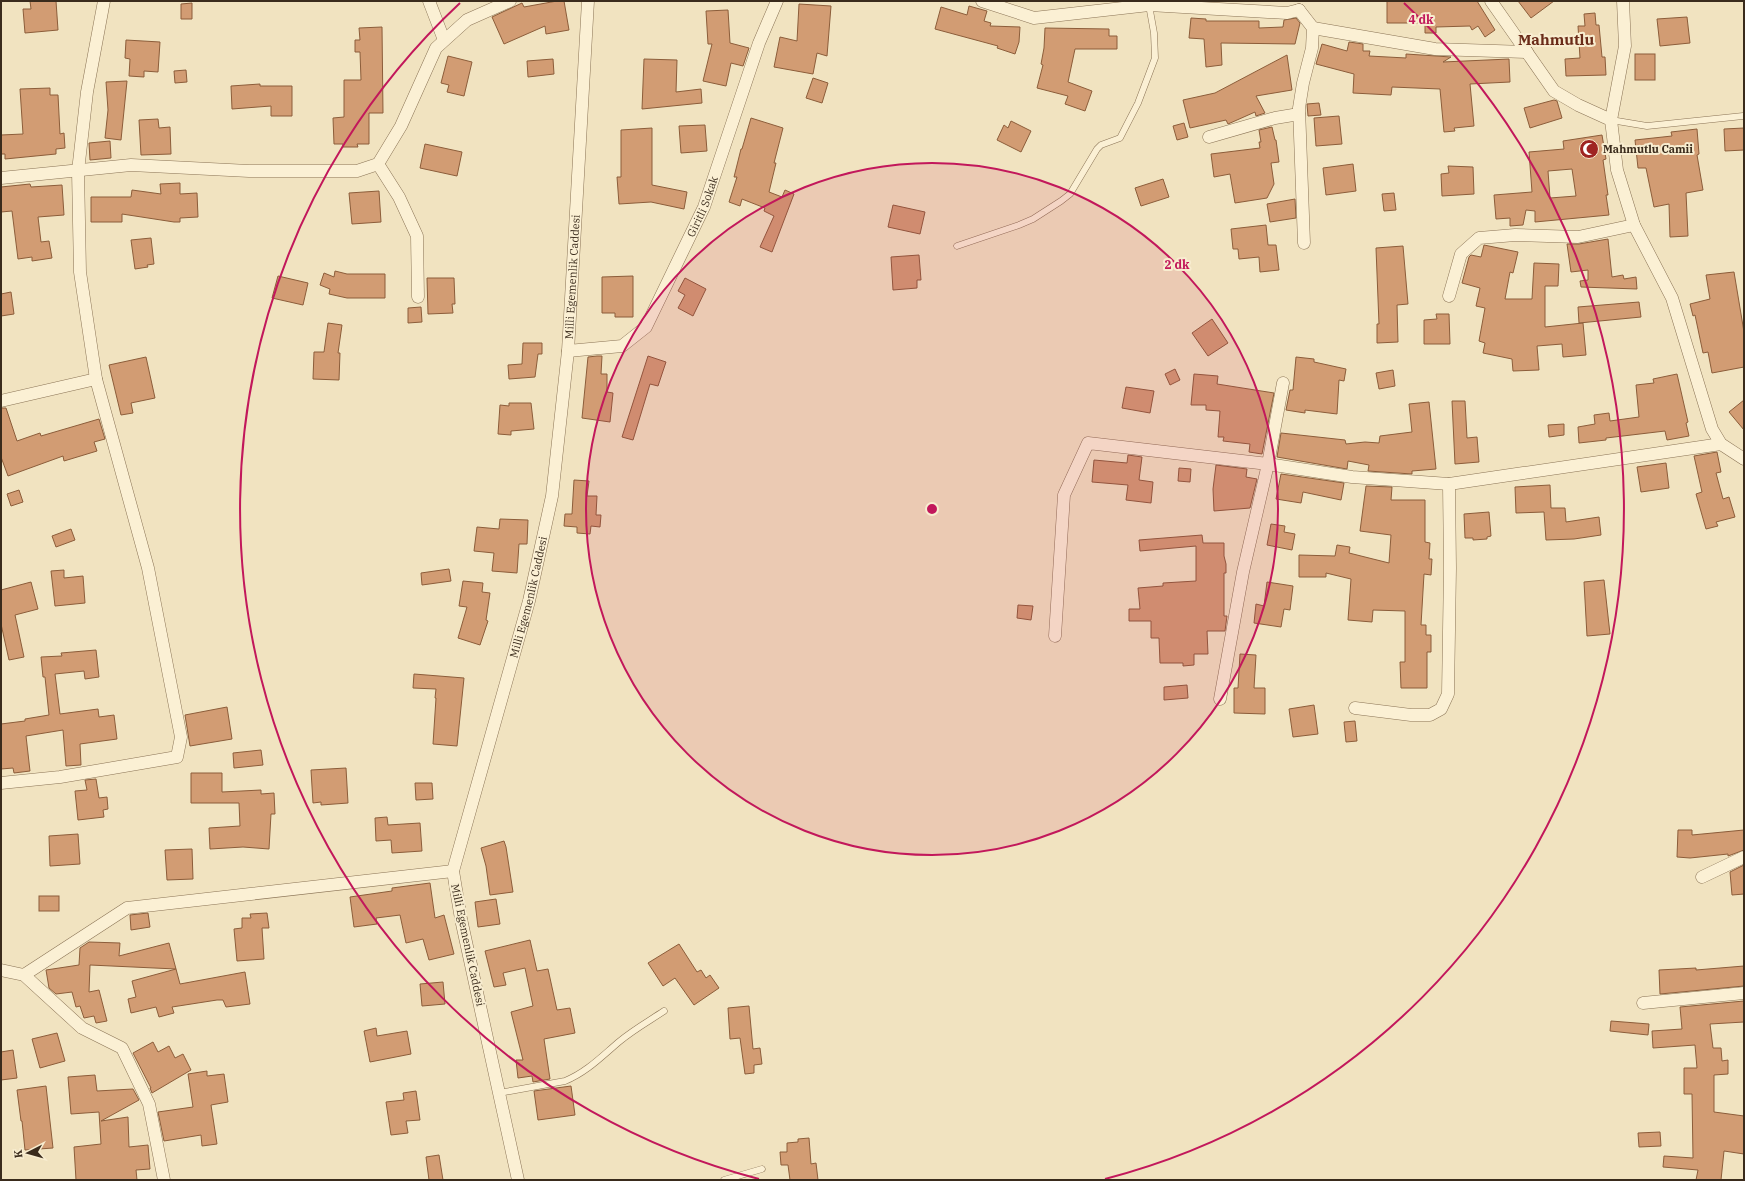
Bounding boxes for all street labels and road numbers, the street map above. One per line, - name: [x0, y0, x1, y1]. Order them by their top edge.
- street label: Giritli Sokak: [684, 174, 721, 239]
- street label: Milli Egemenlik Caddesi: [562, 214, 583, 340]
- street label: Milli Egemenlik Caddesi: [506, 534, 550, 659]
- street label: Milli Egemenlik Caddesi: [448, 883, 488, 1008]

